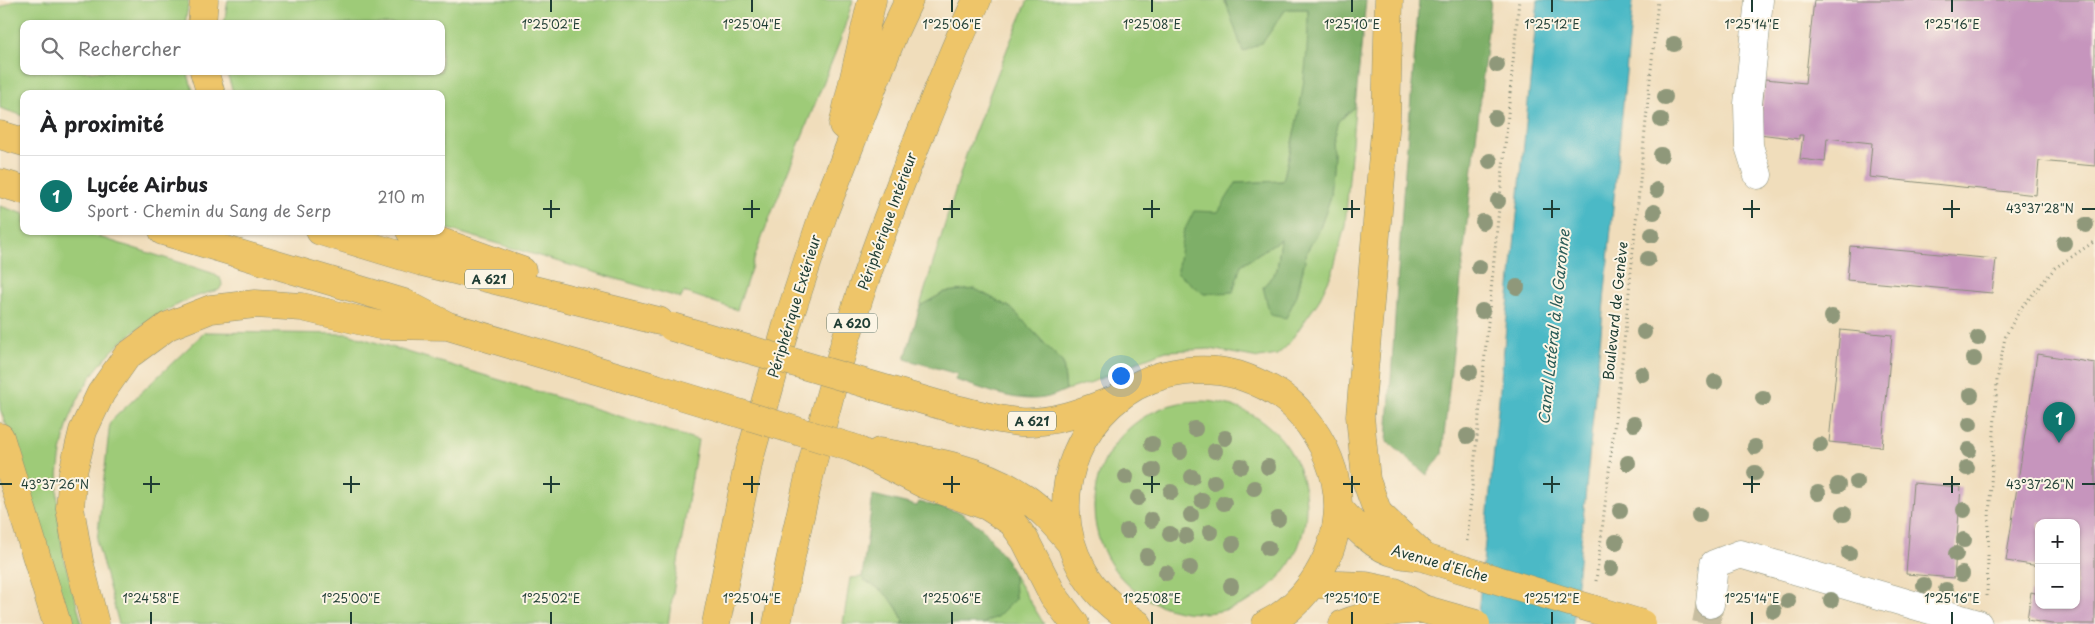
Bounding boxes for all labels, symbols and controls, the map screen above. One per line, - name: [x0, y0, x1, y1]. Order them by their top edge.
- text: 1°25'02"E: [522, 15, 580, 33]
- text: 1°25'04"E: [723, 15, 781, 33]
- text: 1°25'06"E: [923, 15, 981, 33]
- text: 1°25'08"E: [1123, 15, 1181, 33]
- text: 1°25'10"E: [1324, 15, 1380, 33]
- text: 1°25'12"E: [1524, 15, 1580, 33]
- text: 1°25'14"E: [1724, 15, 1780, 33]
- text: 1°25'16"E: [1924, 15, 1980, 33]
- search box: [20, 20, 445, 75]
- icon: search: [38, 34, 66, 62]
- text: Rechercher: [78, 34, 181, 62]
- text: À proximité: [40, 107, 164, 139]
- street label: Périphérique Intérieur: [852, 149, 922, 293]
- text: Lycée Airbus: [87, 170, 208, 198]
- text: 1: [52, 184, 60, 208]
- text: 210 m: [377, 184, 425, 208]
- text: Sport · Chemin du Sang de Serp: [87, 198, 331, 222]
- text: 43°37'28"N: [2006, 199, 2074, 217]
- water label: Canal Latéral à la Garonne: [1531, 228, 1575, 426]
- street label: Périphérique Extérieur: [762, 231, 826, 380]
- street label: Boulevard de Genève: [1597, 241, 1633, 381]
- road number: A 621: [465, 270, 513, 288]
- road number: A 620: [827, 314, 877, 332]
- your location: [1108, 363, 1134, 389]
- pin: 1: [2043, 402, 2075, 443]
- road number: A 621: [1008, 412, 1056, 431]
- text: 43°37'26"N: [21, 475, 89, 493]
- text: 43°37'26"N: [2006, 475, 2074, 493]
- map controls: [2035, 519, 2080, 609]
- button: +: [2035, 519, 2080, 564]
- street label: Avenue d'Elche: [1389, 539, 1491, 587]
- button: −: [2035, 564, 2080, 609]
- text: 1°24'58"E: [122, 589, 180, 607]
- text: 1°25'00"E: [321, 589, 381, 607]
- text: 1°25'02"E: [522, 589, 580, 607]
- text: 1°25'04"E: [723, 589, 781, 607]
- text: 1°25'06"E: [923, 589, 981, 607]
- text: 1°25'08"E: [1123, 589, 1181, 607]
- text: 1°25'10"E: [1324, 589, 1380, 607]
- text: 1°25'12"E: [1524, 589, 1580, 607]
- text: 1°25'14"E: [1724, 589, 1780, 607]
- text: 1°25'16"E: [1924, 589, 1980, 607]

